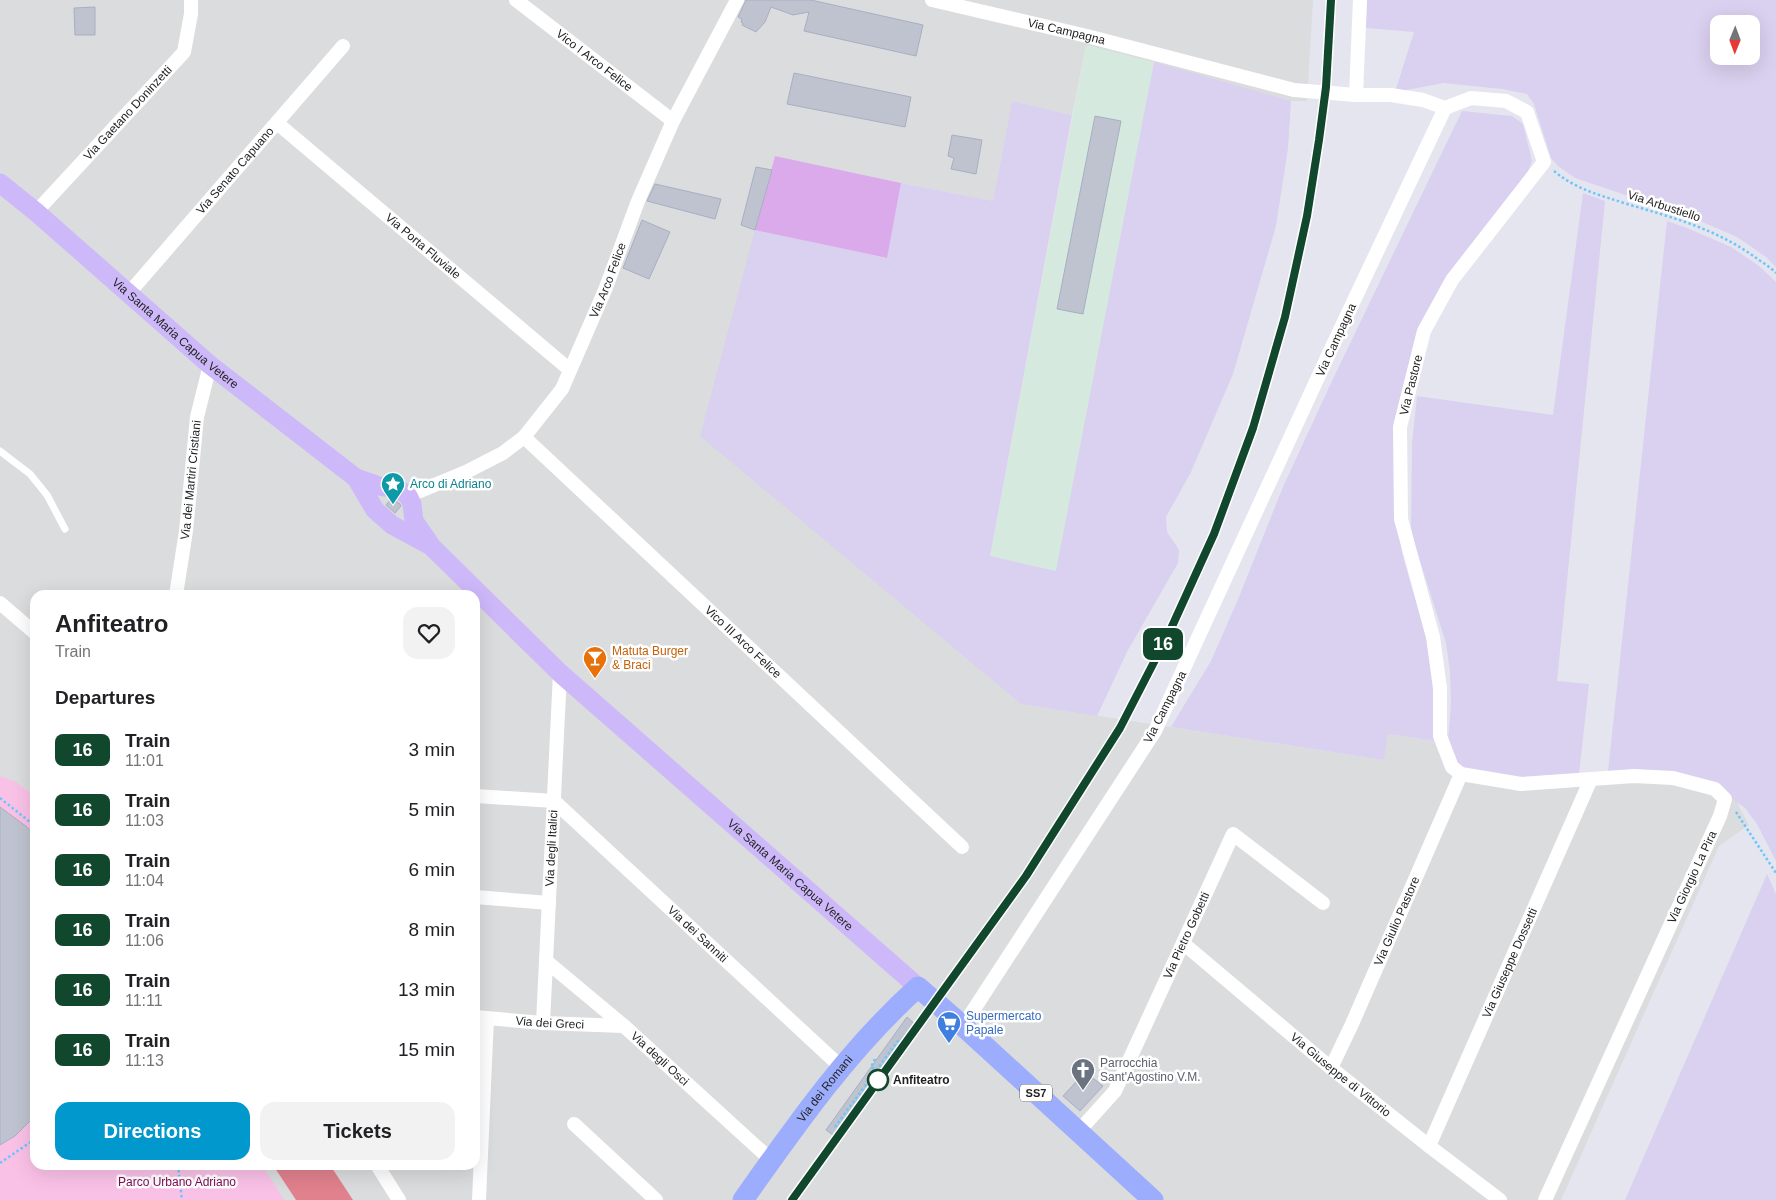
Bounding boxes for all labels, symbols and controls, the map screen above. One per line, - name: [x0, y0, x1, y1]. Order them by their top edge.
- street label: Via Campagna: [1026, 15, 1107, 48]
- north arrow: [1710, 15, 1760, 65]
- map controls: [1710, 15, 1760, 65]
- street label: Vico I Arco Felice: [553, 27, 636, 94]
- street label: Via Gaetano Doninzetti: [81, 63, 175, 163]
- street label: Via Senato Capuano: [194, 124, 277, 217]
- street label: Via Arbustiello: [1626, 188, 1703, 224]
- street label: Via Porta Fluviale: [383, 210, 464, 282]
- street label: Via Arco Felice: [587, 240, 629, 320]
- street label: Via Santa Maria Capua Vetere: [109, 275, 242, 392]
- street label: Via Campagna: [1313, 301, 1359, 379]
- street label: Via Pastore: [1397, 353, 1425, 417]
- street label: Via dei Martiri Cristiani: [178, 420, 204, 541]
- place icon: Arco di Adriano: [380, 471, 406, 505]
- place label: Arco di Adriano: [410, 477, 492, 491]
- street label: Vico III Arco Felice: [702, 603, 784, 681]
- button: heart: [403, 607, 455, 659]
- text: Anfiteatro: [55, 610, 168, 637]
- line badge: 16: [1140, 628, 1186, 660]
- text: 16: [1153, 634, 1173, 654]
- text: Train: [55, 643, 91, 660]
- place label: Matuta Burger & Braci: [612, 644, 688, 672]
- bar icon: Matuta Burger & Braci: [582, 645, 608, 679]
- street label: Via Campagna: [1141, 668, 1189, 745]
- text: Departures: [55, 687, 155, 708]
- text: Train: [125, 730, 170, 751]
- text: 3 min: [409, 739, 455, 760]
- text: 16: [72, 740, 93, 760]
- text: 11:01: [125, 752, 164, 769]
- text: Train: [125, 790, 170, 811]
- text: 5 min: [409, 799, 455, 820]
- text: 16: [72, 800, 93, 820]
- street label: Via degli Italici: [543, 810, 560, 887]
- text: 11:03: [125, 812, 164, 829]
- street label: Via Santa Maria Capua Vetere: [725, 816, 856, 934]
- street label: Via Giorgio La Pira: [1664, 828, 1720, 926]
- text: Train: [125, 850, 170, 871]
- text: 6 min: [409, 859, 455, 880]
- text: 16: [72, 860, 93, 880]
- text: 11:04: [125, 872, 164, 889]
- street label: Via Giulio Pastore: [1371, 874, 1423, 968]
- street label: Via Pietro Gobetti: [1160, 890, 1212, 981]
- street label: Via dei Sanniti: [665, 903, 731, 965]
- street label: Via Giuseppe Dossetti: [1479, 906, 1540, 1020]
- text: Train: [125, 910, 170, 931]
- text: 8 min: [409, 919, 455, 940]
- text: 16: [72, 920, 93, 940]
- text: 11:06: [125, 932, 164, 949]
- text: Train: [125, 970, 170, 991]
- text: 13 min: [398, 979, 455, 1000]
- text: 16: [72, 980, 93, 1000]
- text: 11:11: [125, 992, 163, 1009]
- place label: Supermercato Papale: [966, 1009, 1042, 1037]
- supermarket icon: Supermercato Papale: [936, 1010, 962, 1044]
- street label: Via dei Greci: [515, 1014, 584, 1032]
- street label: Via degli Osci: [628, 1029, 692, 1089]
- text: Train: [125, 1030, 170, 1051]
- street label: Via Giuseppe di Vittorio: [1288, 1030, 1394, 1120]
- text: 15 min: [398, 1039, 455, 1060]
- text: 16: [72, 1040, 93, 1060]
- text: 11:13: [125, 1052, 164, 1069]
- street label: Via dei Romani: [794, 1053, 856, 1125]
- place label: Parrocchia Sant'Agostino V.M.: [1100, 1056, 1201, 1084]
- church icon: Parrocchia Sant'Agostino V.M.: [1070, 1057, 1096, 1091]
- marker: Anfiteatro: [867, 1069, 889, 1091]
- place label: Anfiteatro: [893, 1073, 950, 1087]
- road number: SS7: [1020, 1084, 1052, 1102]
- button: Directions: [55, 1102, 250, 1160]
- button: Tickets: [260, 1102, 455, 1160]
- park label: Parco Urbano Adriano: [118, 1175, 236, 1189]

